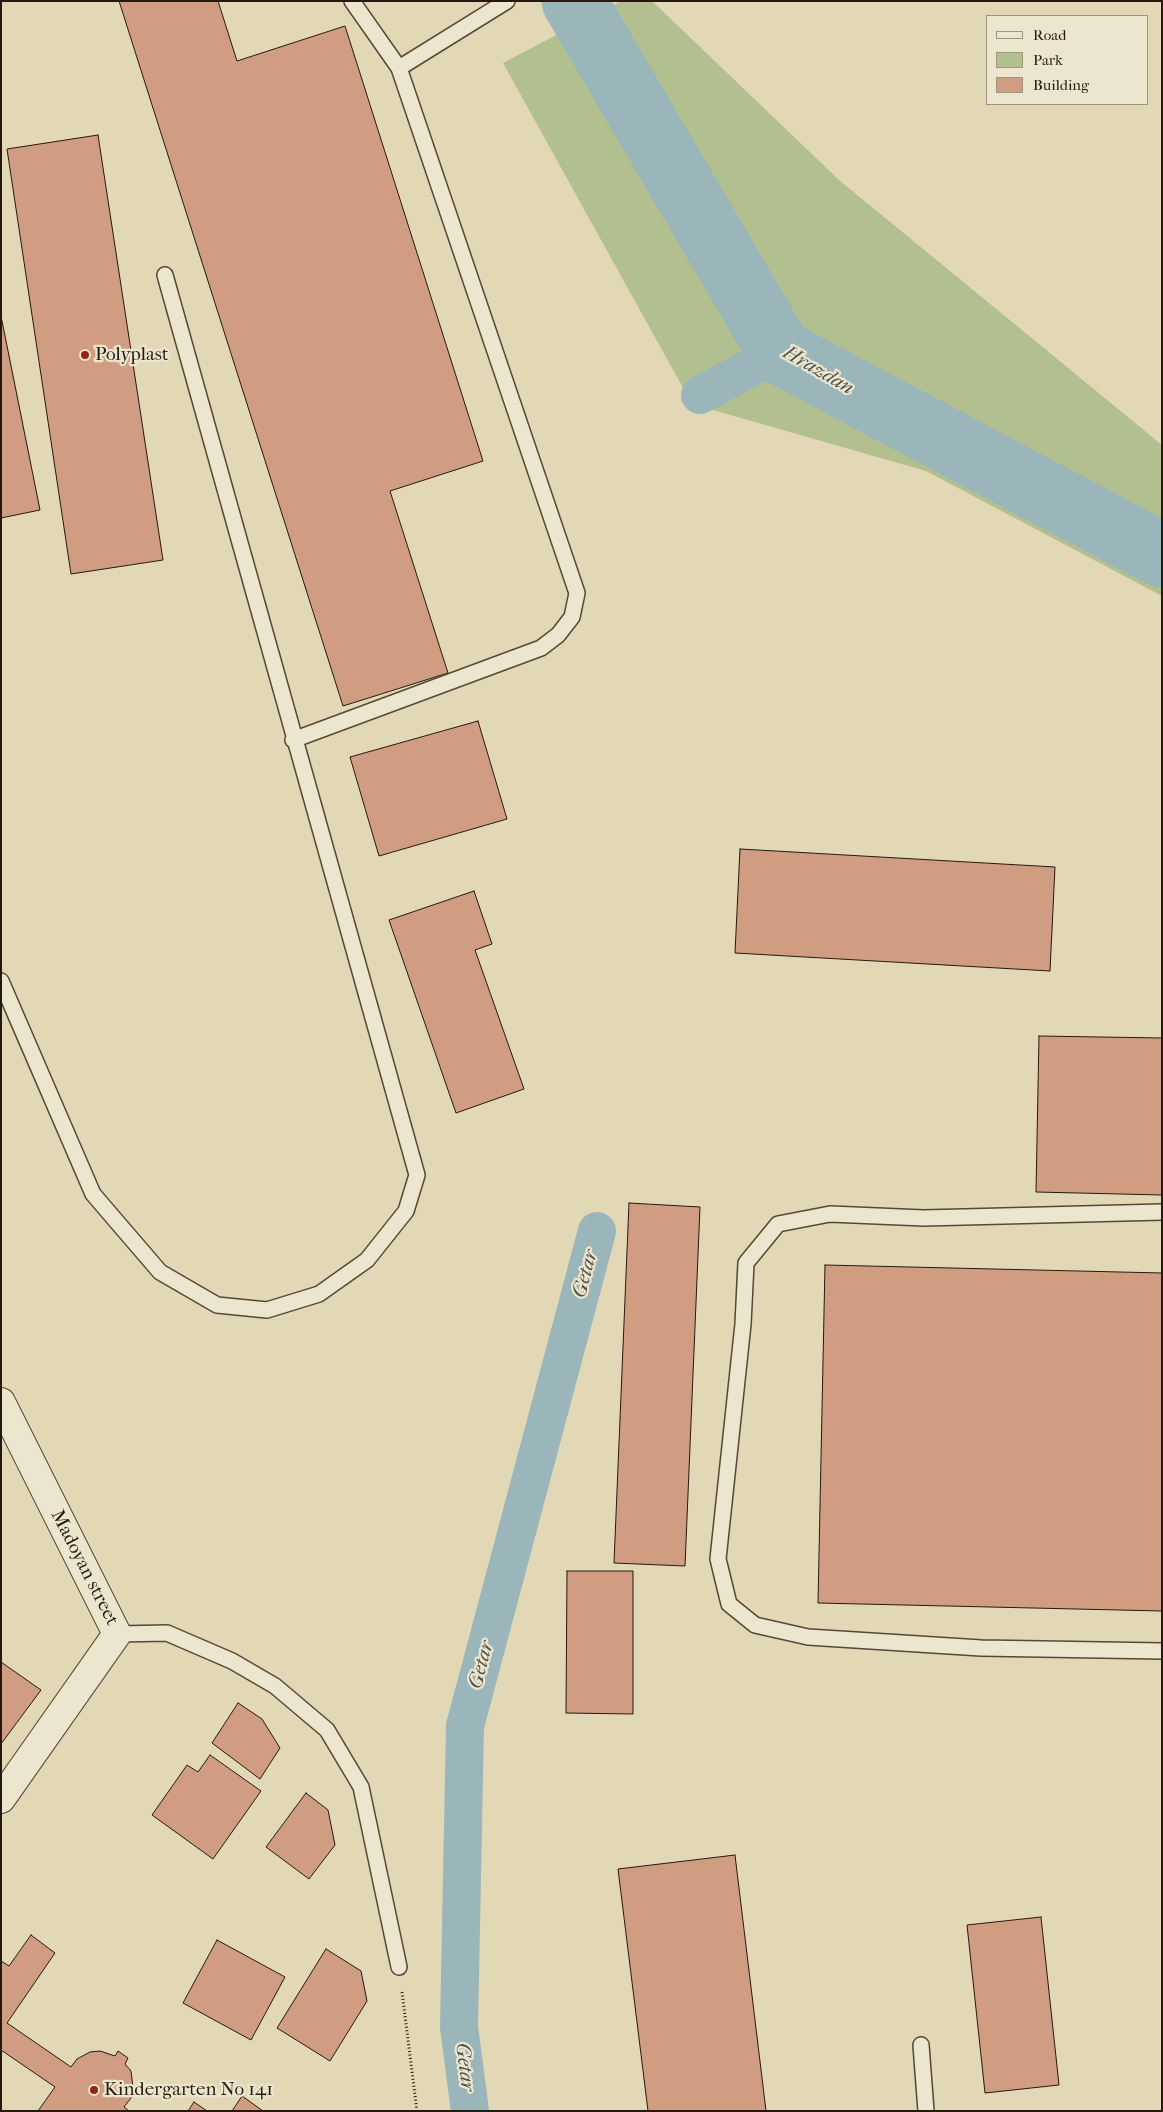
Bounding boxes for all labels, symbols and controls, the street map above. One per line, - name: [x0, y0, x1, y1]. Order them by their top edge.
- legend: [986, 15, 1148, 105]
- text: Road: [1033, 26, 1066, 44]
- text: Park: [1033, 51, 1063, 69]
- text: Building: [1033, 76, 1089, 94]
- water label: Hrazdan: [779, 341, 857, 401]
- place label: Polyplast: [95, 344, 168, 366]
- marker: Polyplast: [79, 349, 91, 361]
- water label: Getar: [568, 1247, 604, 1301]
- street label: Madoyan street: [45, 1506, 123, 1630]
- water label: Getar: [464, 1638, 500, 1692]
- water label: Getar: [449, 2041, 479, 2093]
- place label: Kindergarten No 141: [104, 2079, 273, 2101]
- marker: Kindergarten No 141: [88, 2084, 100, 2096]

